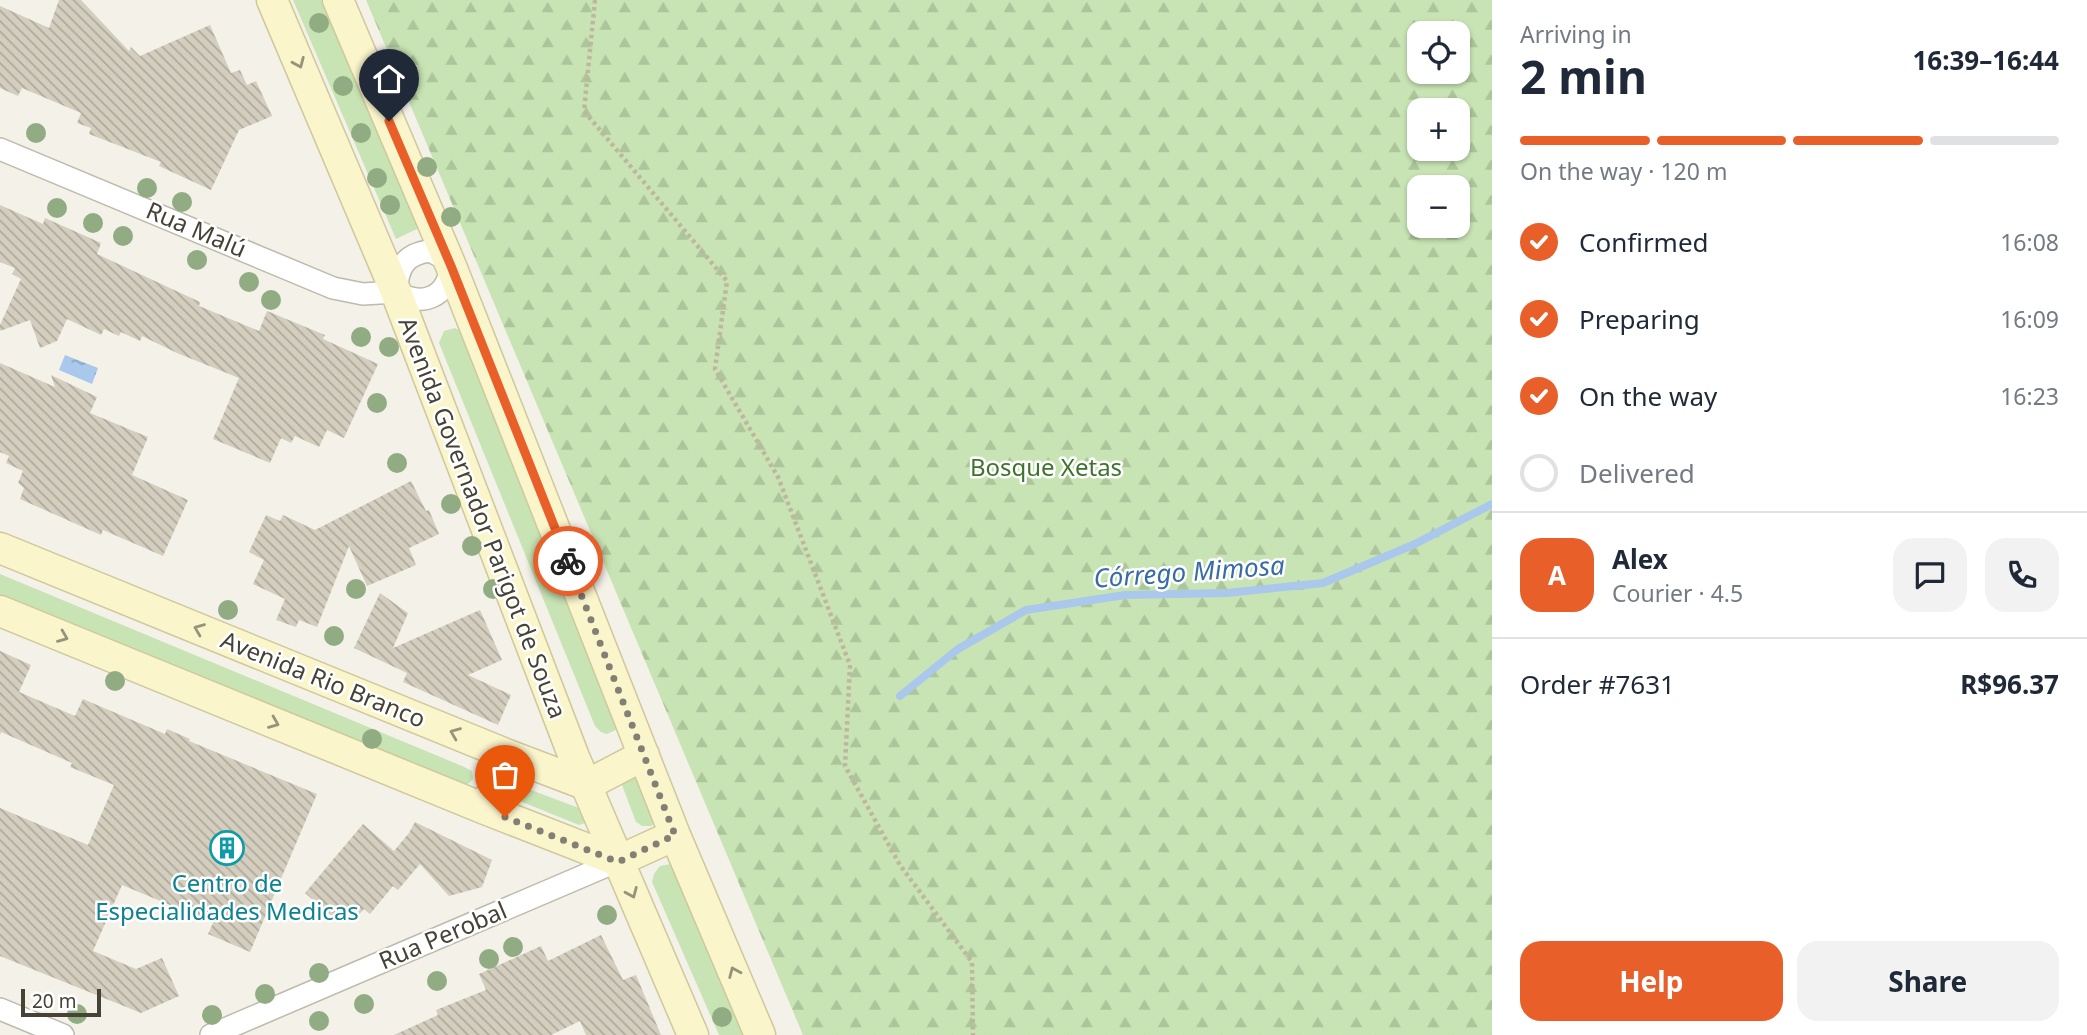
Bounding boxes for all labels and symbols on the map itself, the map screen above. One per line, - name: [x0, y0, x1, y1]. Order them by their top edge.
- pin: [359, 49, 419, 121]
- one-way arrow: [290, 56, 304, 68]
- street label: Rua Malú: [141, 193, 252, 264]
- street label: Avenida Governador Parigot de Souza: [391, 312, 575, 723]
- park label: Bosque Xetas: [970, 450, 1122, 483]
- courier: [533, 526, 603, 596]
- water label: Córrego Mimosa: [1092, 546, 1286, 596]
- one-way arrow: [193, 623, 206, 637]
- street label: Avenida Rio Branco: [216, 623, 431, 735]
- one-way arrow: [57, 628, 69, 642]
- one-way arrow: [267, 714, 279, 728]
- one-way arrow: [449, 728, 461, 742]
- pin: [475, 745, 535, 817]
- building icon: Centro de Especialidades Medicas: [208, 829, 246, 867]
- place label: Centro de Especialidades Medicas: [95, 866, 359, 927]
- one-way arrow: [624, 886, 638, 898]
- street label: Rua Perobal: [373, 893, 511, 976]
- one-way arrow: [728, 967, 742, 979]
- scale bar: [21, 986, 102, 1018]

